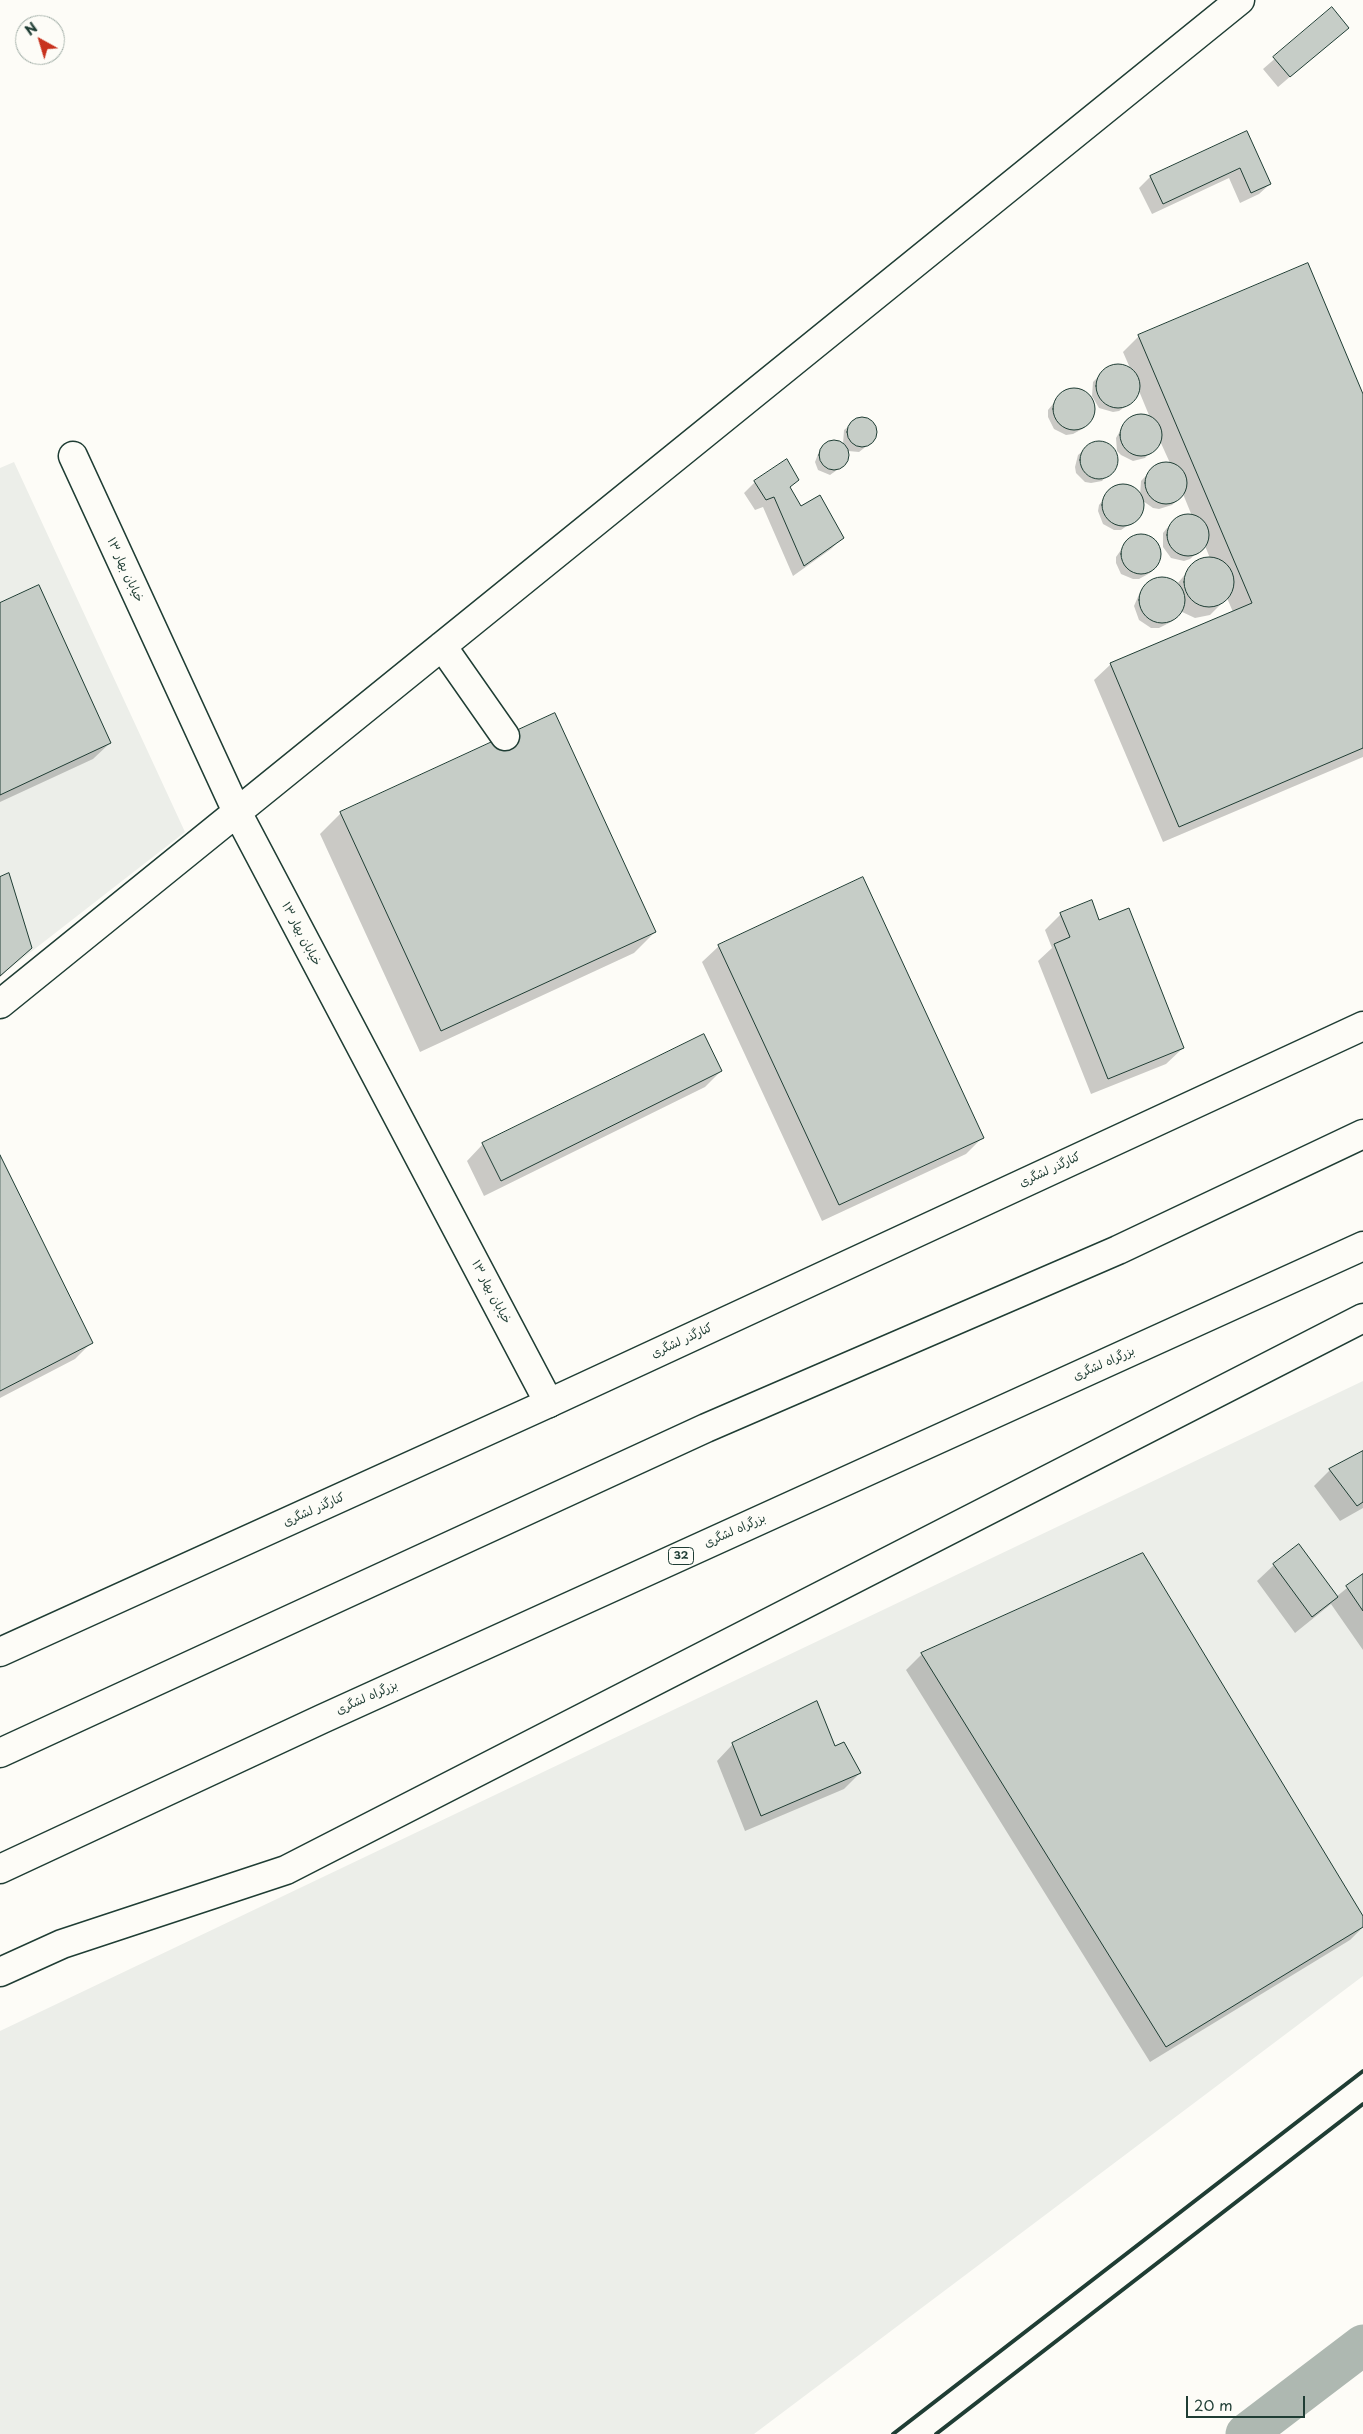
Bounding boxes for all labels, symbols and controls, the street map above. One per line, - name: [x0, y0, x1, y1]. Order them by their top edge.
- north arrow: [15, 15, 65, 65]
- text: N: [20, 17, 42, 40]
- street label: خیابان بهار ۱۳: [104, 535, 146, 605]
- street label: خیابان بهار ۱۳: [278, 900, 324, 968]
- street label: کنارگذر لشگری: [1017, 1150, 1083, 1190]
- street label: خیابان بهار ۱۳: [468, 1258, 514, 1326]
- street label: کنارگذر لشگری: [649, 1321, 715, 1361]
- street label: بزرگراه لشگری: [1071, 1344, 1137, 1384]
- street label: کنارگذر لشگری: [281, 1490, 347, 1530]
- street label: بزرگراه لشگری: [702, 1511, 768, 1551]
- road number: 32: [668, 1548, 694, 1564]
- street label: بزرگراه لشگری: [334, 1678, 400, 1718]
- scale bar: [1188, 2386, 1307, 2418]
- text: 20 m: [1194, 2393, 1233, 2416]

